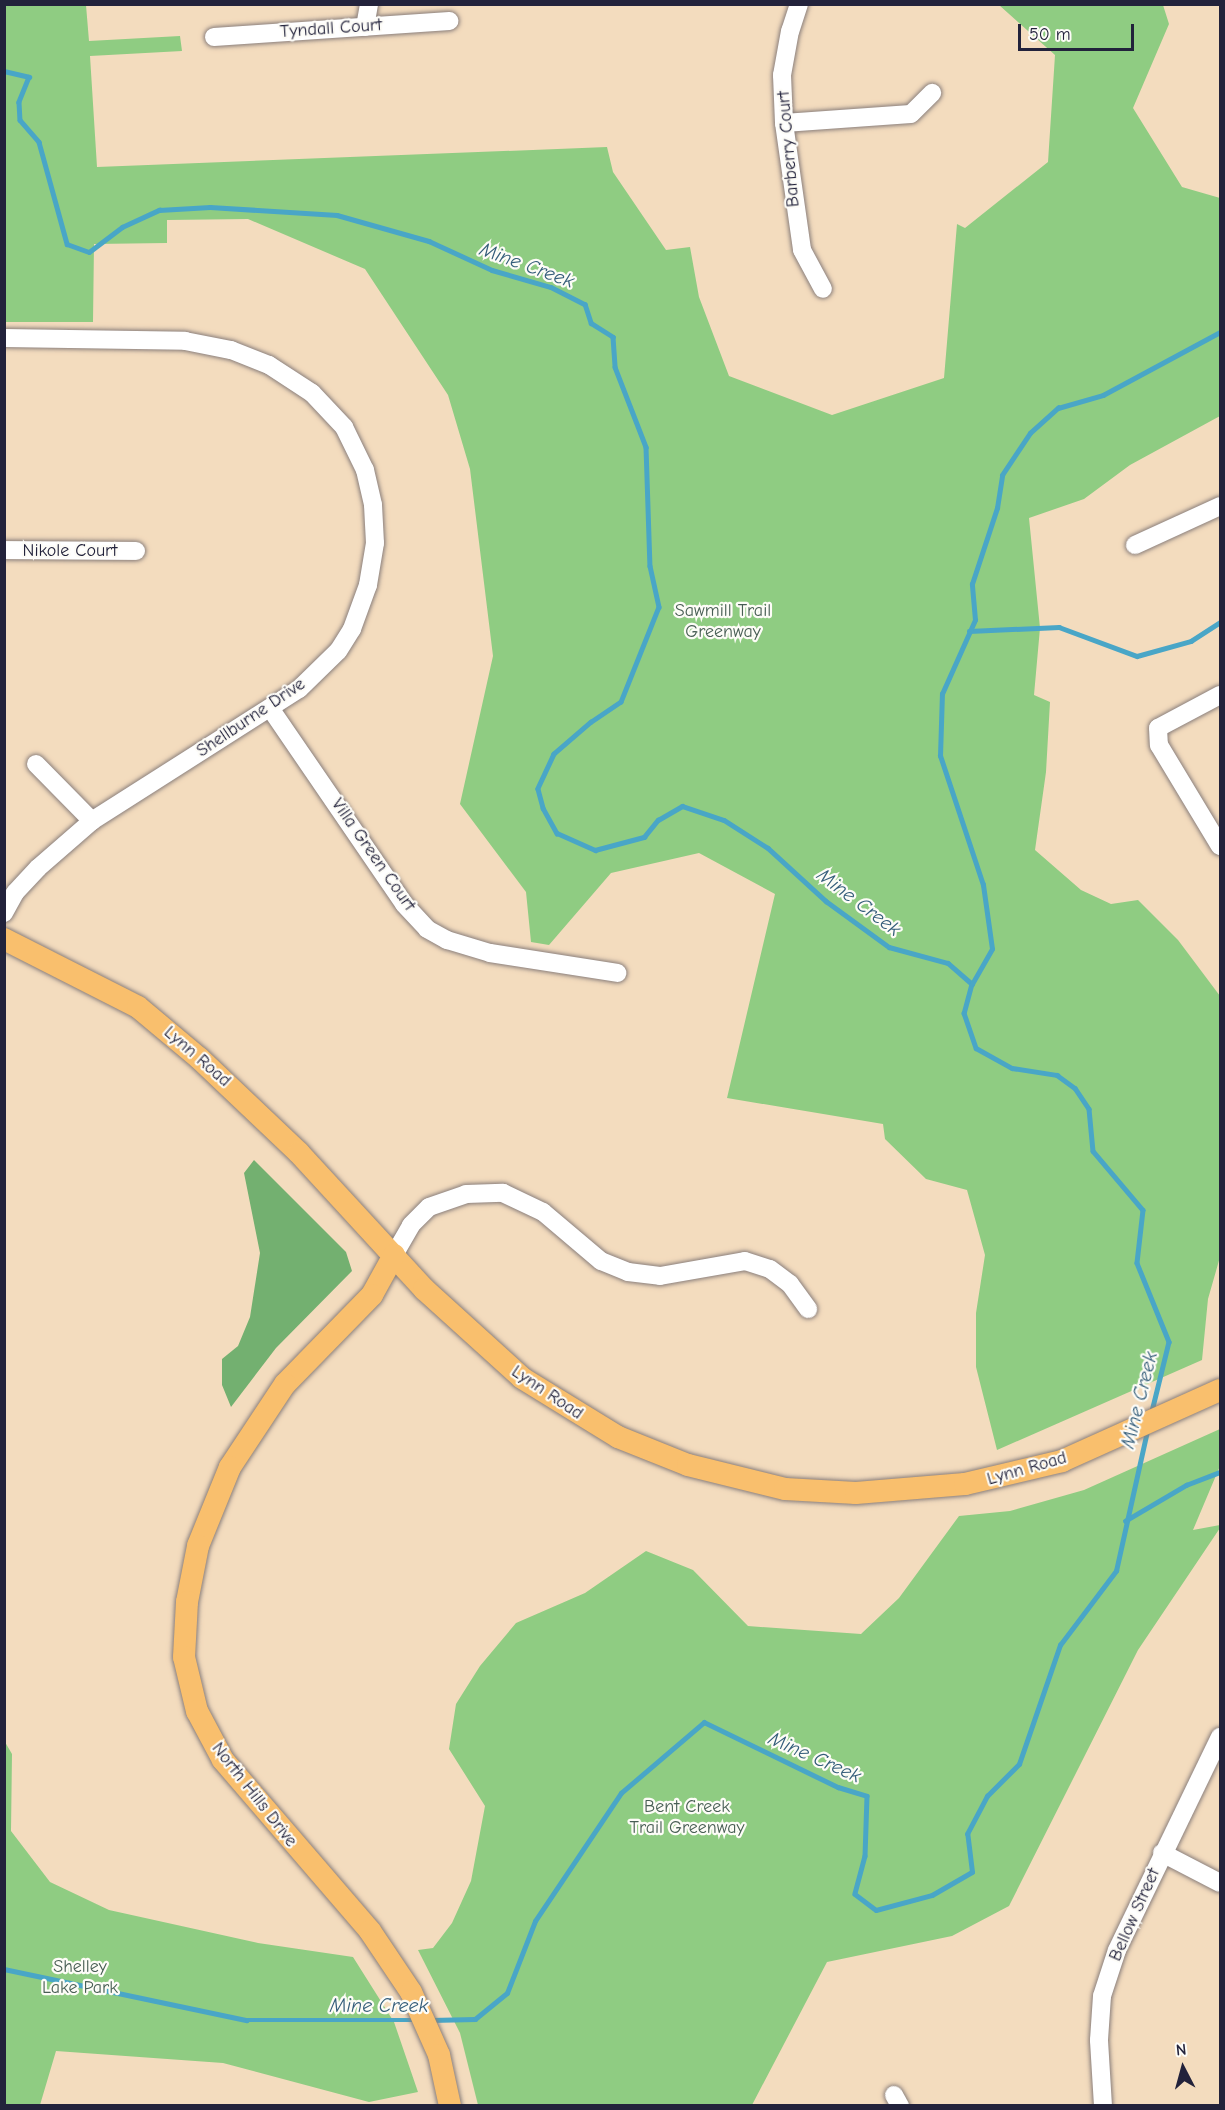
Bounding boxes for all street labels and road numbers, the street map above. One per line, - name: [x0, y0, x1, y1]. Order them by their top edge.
- street label: Tyndall Court: [279, 15, 383, 43]
- street label: Barberry Court: [773, 90, 805, 208]
- street label: Nikole Court: [23, 540, 117, 562]
- street label: Shellburne Drive: [193, 674, 309, 762]
- street label: Villa Green Court: [326, 794, 420, 916]
- street label: Lynn Road: [159, 1022, 235, 1092]
- street label: Lynn Road: [507, 1361, 587, 1425]
- street label: Lynn Road: [985, 1447, 1069, 1491]
- street label: North Hills Drive: [207, 1738, 301, 1852]
- street label: Bellow Street: [1105, 1865, 1165, 1965]

